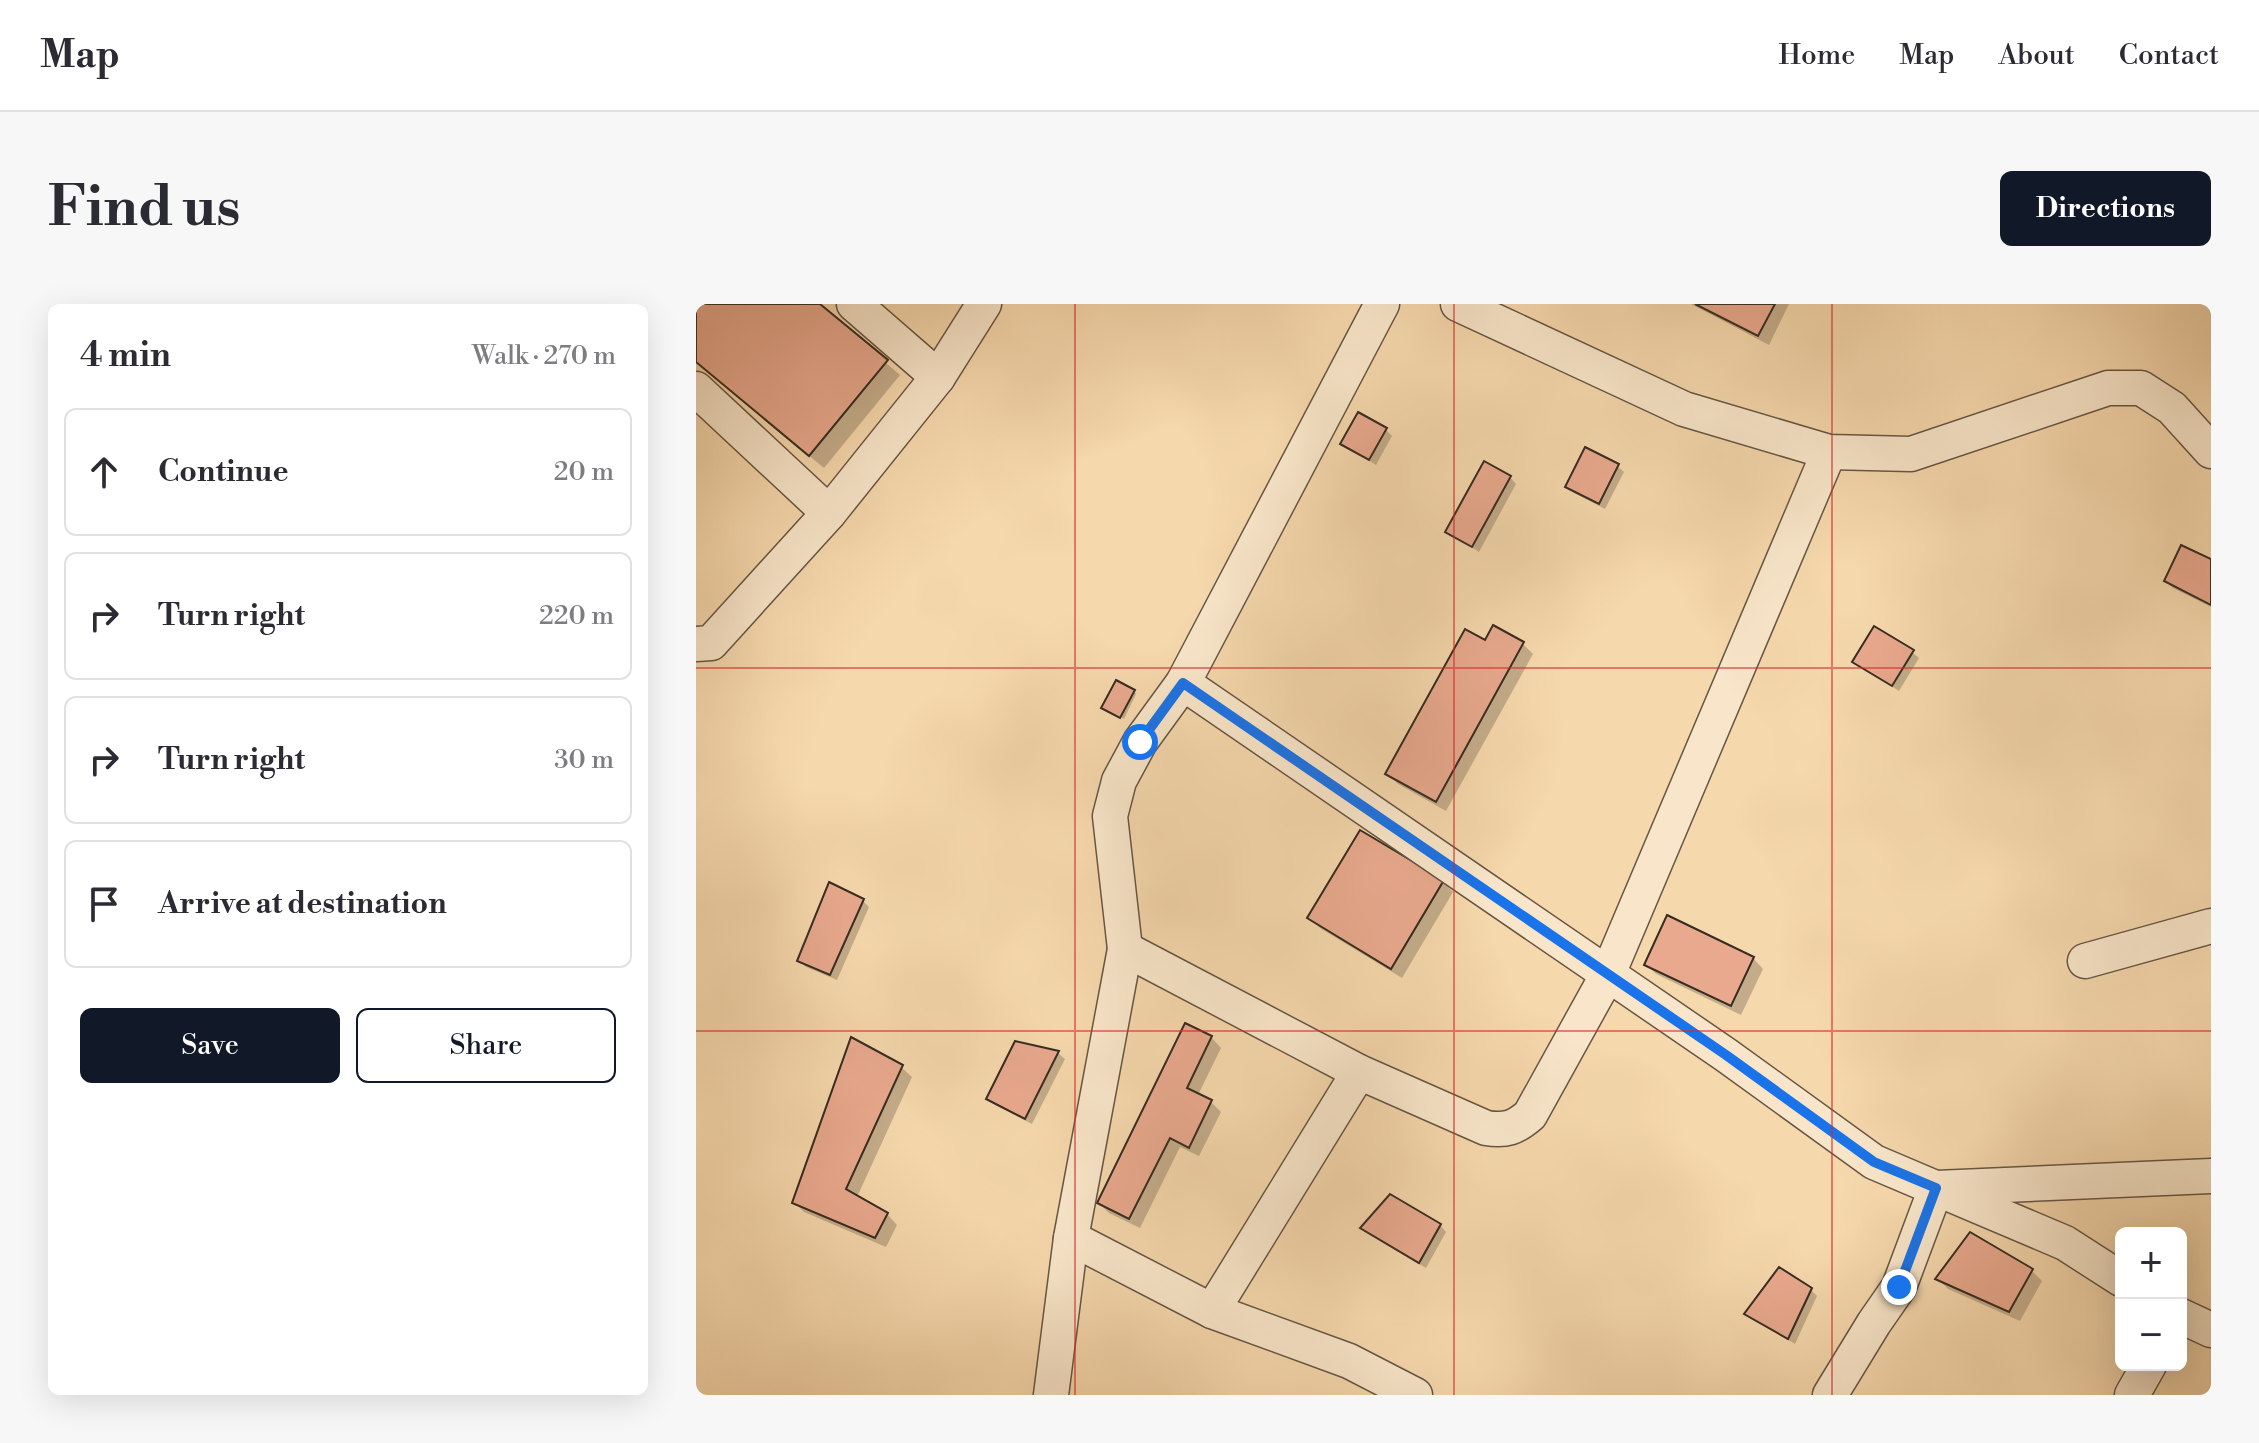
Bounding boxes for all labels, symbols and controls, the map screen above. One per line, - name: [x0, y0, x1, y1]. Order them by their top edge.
- text: Map: [40, 32, 120, 79]
- text: Home: [1779, 38, 1855, 73]
- text: Map: [1899, 38, 1954, 73]
- text: About: [1998, 38, 2075, 73]
- text: Contact: [2119, 38, 2219, 73]
- button: Directions: [2000, 171, 2211, 246]
- text: Find us: [48, 173, 241, 243]
- text: 4 min: [80, 335, 171, 377]
- text: Walk · 270 m: [472, 340, 616, 372]
- icon: ahead: [82, 450, 126, 494]
- text: Continue: [158, 453, 289, 491]
- text: 20 m: [554, 456, 614, 488]
- icon: right: [82, 594, 126, 638]
- text: Turn right: [158, 597, 305, 635]
- text: 220 m: [539, 600, 614, 632]
- route start: [1122, 724, 1158, 760]
- icon: right: [82, 738, 126, 782]
- text: Turn right: [158, 741, 305, 779]
- text: 30 m: [554, 744, 614, 776]
- icon: arrive: [82, 882, 126, 926]
- text: Arrive at destination: [158, 885, 447, 923]
- button: Save: [80, 1008, 340, 1083]
- button: Share: [356, 1008, 616, 1083]
- map controls: [2115, 1227, 2187, 1371]
- button: +: [2115, 1227, 2187, 1299]
- route end: [1881, 1269, 1917, 1305]
- button: −: [2115, 1299, 2187, 1371]

